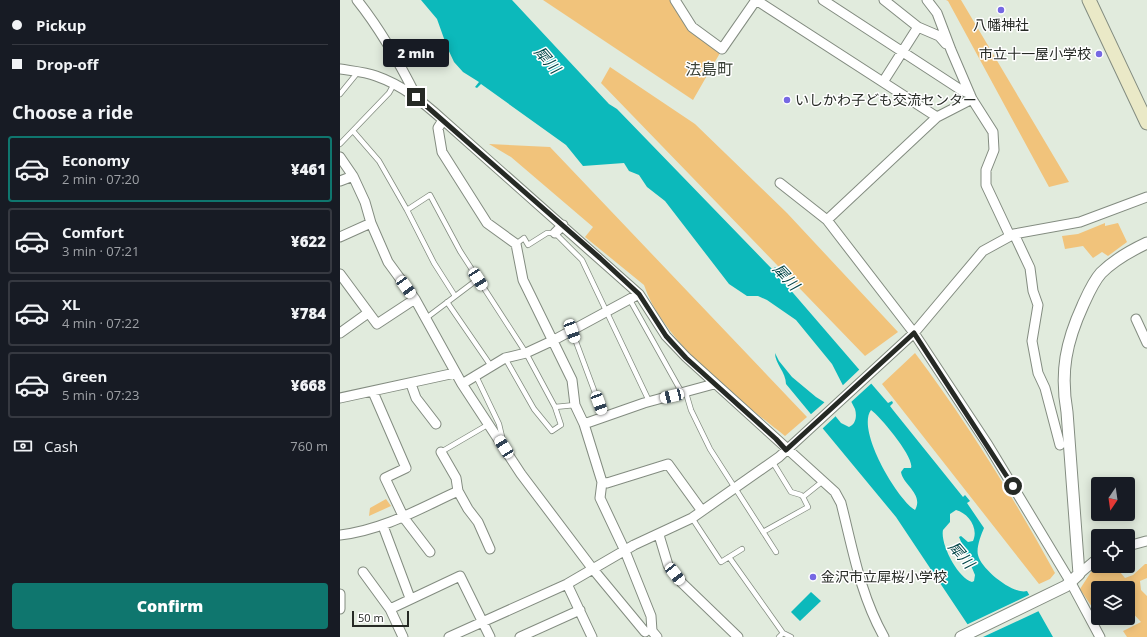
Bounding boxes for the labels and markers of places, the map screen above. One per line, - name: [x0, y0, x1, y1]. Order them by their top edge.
- marker: 八幡神社: [996, 5, 1006, 15]
- place label: 八幡神社: [973, 15, 1029, 34]
- place label: 市立十一屋小学校: [979, 44, 1091, 63]
- marker: 市立十一屋小学校: [1094, 49, 1104, 59]
- place label: いしかわ子ども交流センター: [795, 90, 977, 109]
- marker: いしかわ子ども交流センター: [782, 95, 792, 105]
- place label: 金沢市立犀桜小学校: [821, 567, 947, 586]
- marker: 金沢市立犀桜小学校: [808, 572, 818, 582]

